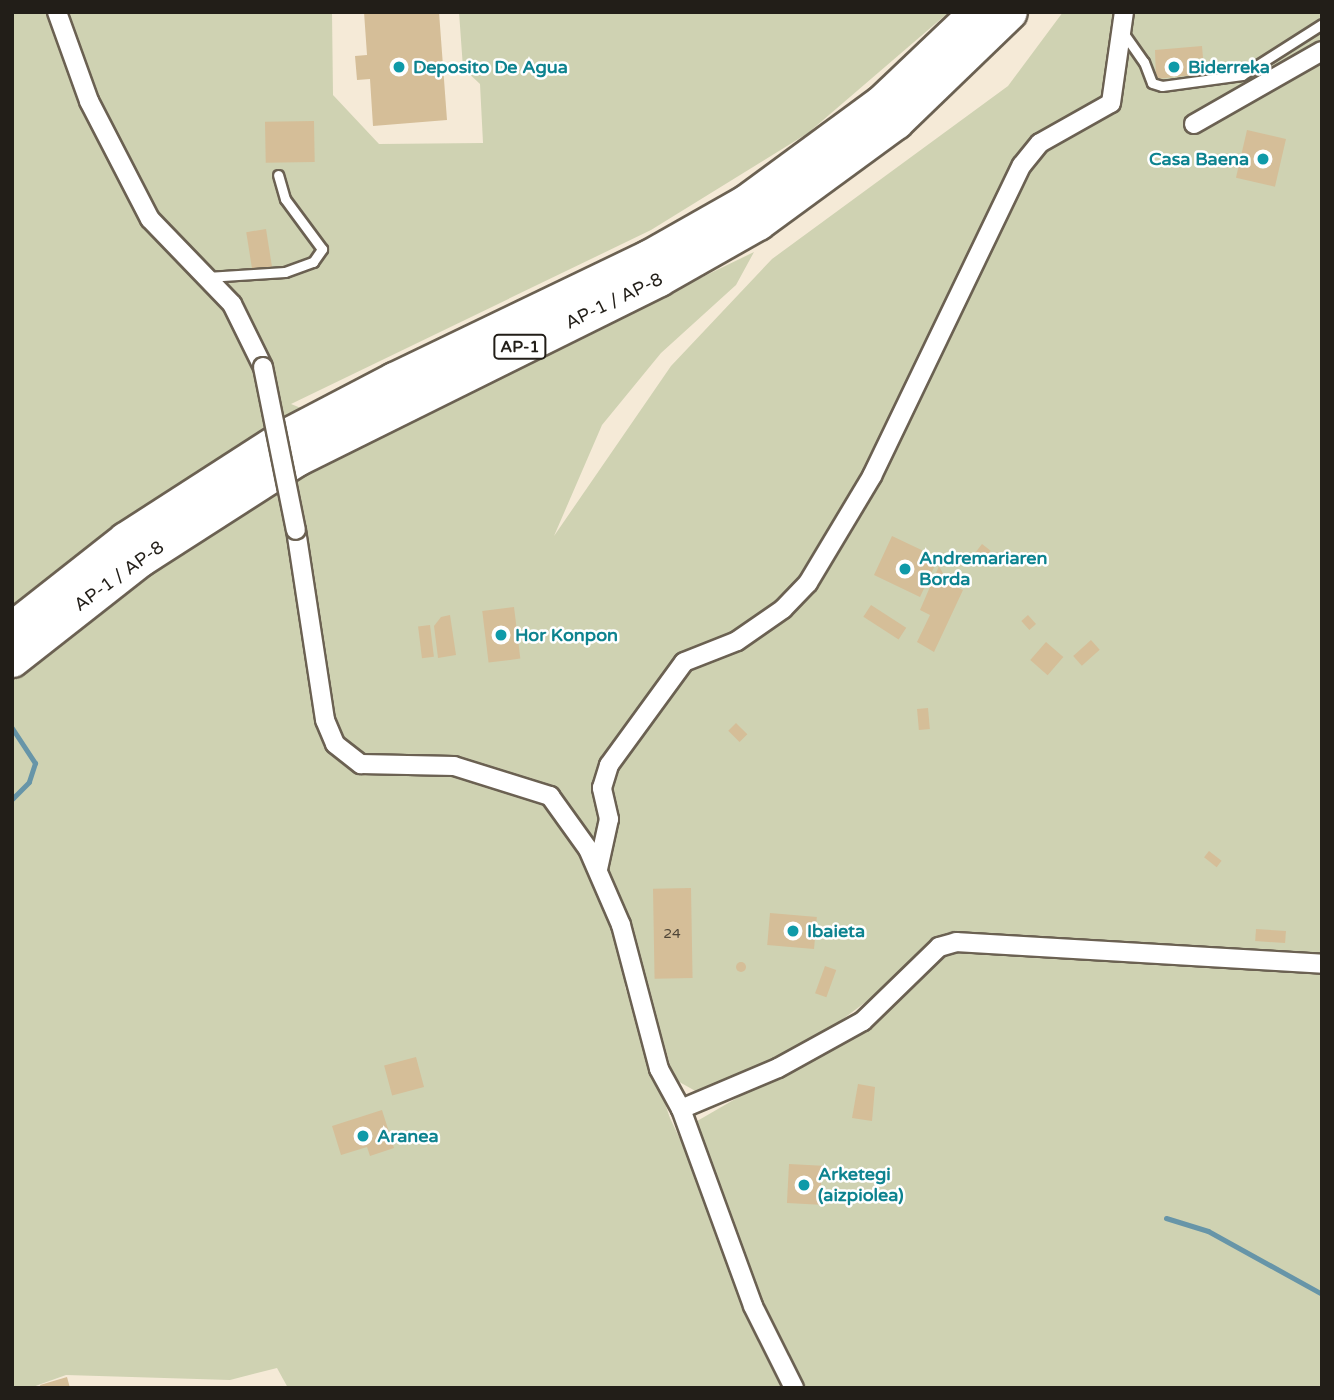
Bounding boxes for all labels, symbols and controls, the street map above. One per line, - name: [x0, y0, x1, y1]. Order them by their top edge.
- place label: Deposito De Agua: [413, 56, 568, 78]
- place label: Biderreka: [1188, 56, 1270, 78]
- marker: Deposito De Agua: [391, 59, 407, 75]
- marker: Biderreka: [1166, 59, 1182, 75]
- place label: Casa Baena: [1149, 148, 1249, 170]
- marker: Casa Baena: [1255, 151, 1271, 167]
- street label: AP-1 / AP-8: [562, 268, 666, 334]
- road number: AP-1: [492, 334, 548, 360]
- street label: AP-1 / AP-8: [70, 536, 168, 616]
- place label: Andremariaren Borda: [919, 548, 1047, 590]
- marker: Andremariaren Borda: [897, 561, 913, 577]
- place label: Hor Konpon: [515, 624, 618, 646]
- marker: Hor Konpon: [493, 627, 509, 643]
- place label: Ibaieta: [807, 920, 865, 942]
- marker: Ibaieta: [785, 923, 801, 939]
- house number: 24: [663, 926, 681, 942]
- place label: Aranea: [377, 1125, 439, 1147]
- marker: Aranea: [355, 1128, 371, 1144]
- place label: Arketegi (aizpiolea): [818, 1164, 904, 1206]
- marker: Arketegi (aizpiolea): [796, 1177, 812, 1193]

